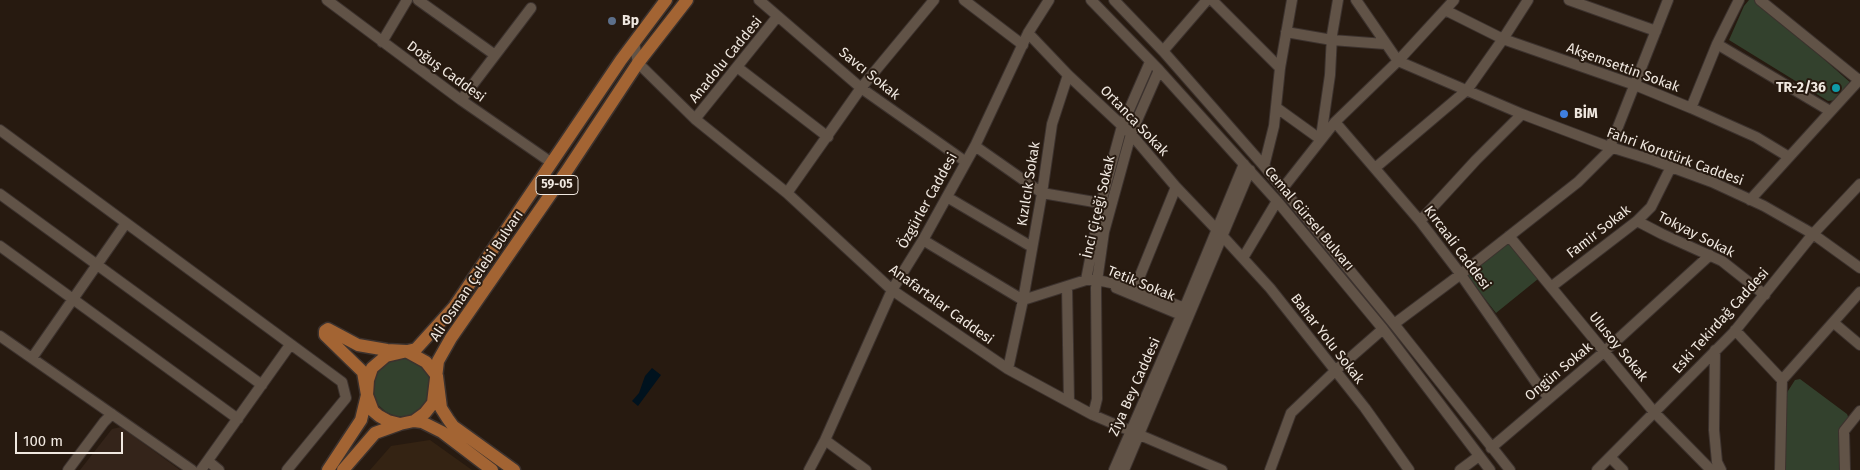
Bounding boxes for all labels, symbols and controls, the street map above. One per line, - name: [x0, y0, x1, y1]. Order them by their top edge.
- place label: Bp: [622, 13, 639, 29]
- street label: Anadolu Caddesi: [686, 13, 766, 107]
- marker: Bp: [606, 15, 618, 27]
- street label: Doğuş Caddesi: [403, 38, 489, 106]
- street label: Akşemsettin Sokak: [1564, 40, 1682, 96]
- street label: Savcı Sokak: [835, 44, 903, 104]
- place label: TR-2/36: [1776, 80, 1826, 96]
- street label: Ortanca Sokak: [1096, 82, 1172, 160]
- marker: TR-2/36: [1830, 82, 1842, 94]
- place label: BİM: [1574, 106, 1598, 122]
- marker: BİM: [1558, 108, 1570, 120]
- street label: Fahri Korutürk Caddesi: [1604, 124, 1746, 190]
- street label: Kızılcık Sokak: [1014, 141, 1044, 227]
- street label: Özgürler Caddesi: [895, 150, 961, 252]
- street label: İnci Çiçeği Sokak: [1079, 154, 1119, 260]
- street label: Cemal Gürsel Bulvarı: [1260, 163, 1358, 275]
- road number: 59-05: [536, 176, 578, 194]
- street label: Famir Sokak: [1564, 202, 1634, 262]
- street label: Kırcaali Caddesi: [1420, 203, 1494, 293]
- street label: Ali Osman Çelebi Bulvarı: [427, 207, 527, 345]
- street label: Tokyay Sokak: [1655, 208, 1737, 262]
- street label: Anafartalar Caddesi: [886, 262, 996, 348]
- street label: Tetik Sokak: [1105, 263, 1177, 305]
- street label: Eski Tekirdağ Caddesi: [1669, 265, 1773, 377]
- street label: Bahar Yolu Sokak: [1287, 291, 1367, 387]
- street label: Ulusoy Sokak: [1585, 309, 1651, 385]
- street label: Ziya Bey Caddesi: [1106, 335, 1164, 439]
- street label: Ongün Sokak: [1522, 339, 1596, 405]
- scale bar: [18, 422, 125, 454]
- text: 100 m: [23, 432, 63, 450]

